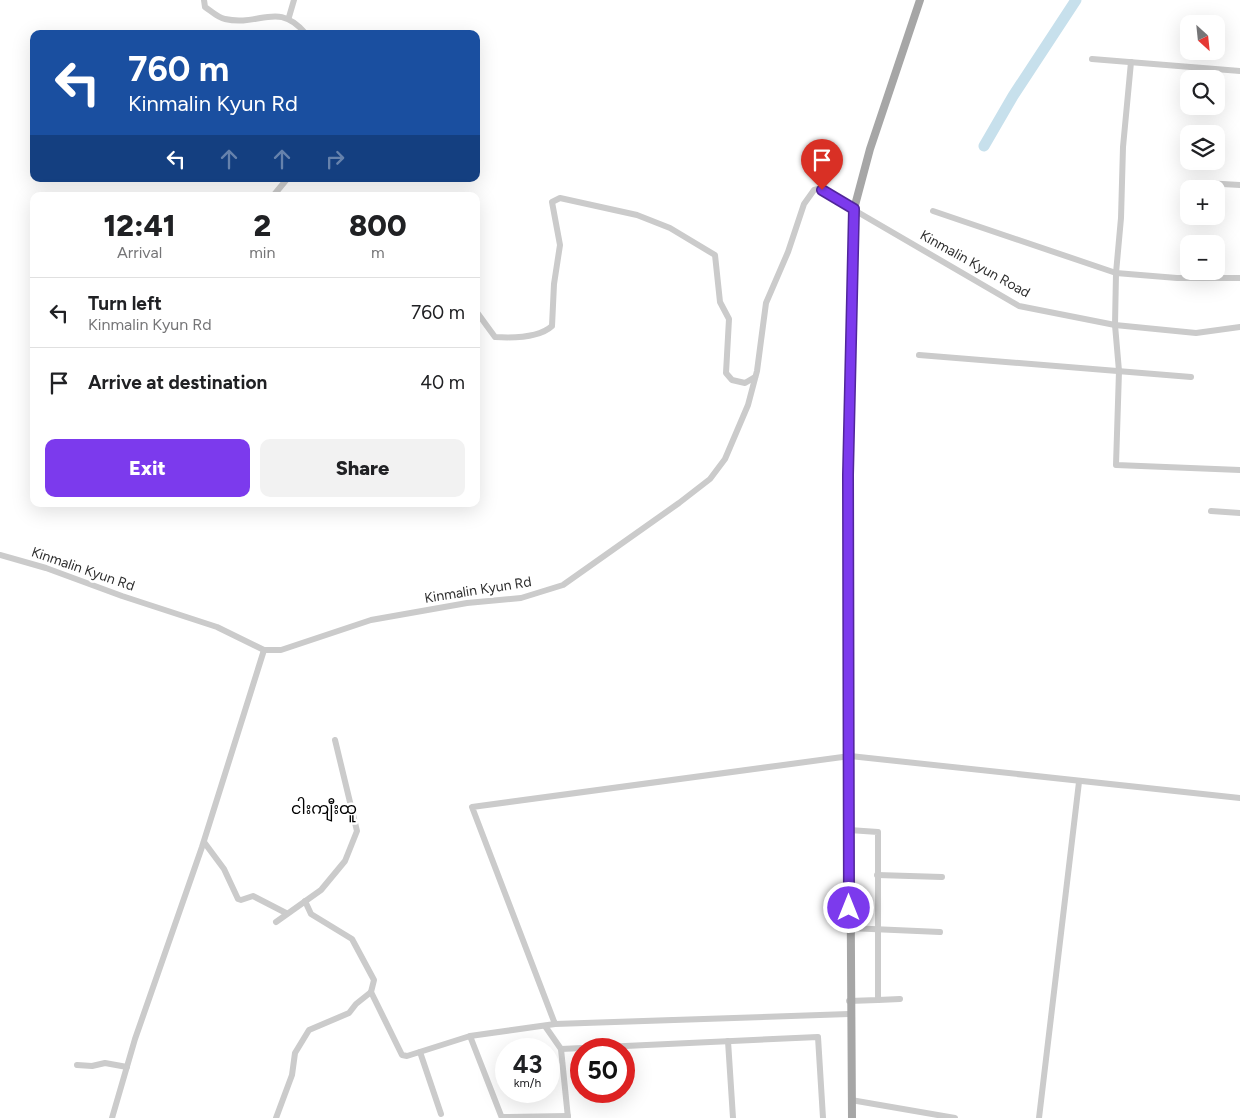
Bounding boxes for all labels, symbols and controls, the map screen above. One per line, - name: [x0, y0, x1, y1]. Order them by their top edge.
- north arrow: [1180, 15, 1225, 60]
- map controls: [1180, 15, 1225, 280]
- text: 760 m: [128, 48, 229, 90]
- icon: left: [45, 50, 110, 115]
- button: search: [1180, 70, 1225, 115]
- text: Kinmalin Kyun Rd: [128, 90, 298, 117]
- button: layers: [1180, 125, 1225, 170]
- pin: [801, 139, 843, 190]
- icon: left: [162, 145, 190, 173]
- icon: ahead: [215, 145, 243, 173]
- icon: ahead: [268, 145, 296, 173]
- icon: right: [321, 145, 349, 173]
- icon: arrive: [808, 146, 836, 174]
- button: +: [1180, 180, 1225, 225]
- text: 12:41: [104, 207, 176, 244]
- text: 2: [254, 207, 271, 244]
- text: 800: [349, 207, 406, 244]
- street label: Kinmalin Kyun Road: [917, 227, 1033, 301]
- button: −: [1180, 235, 1225, 280]
- text: Arrival: [117, 243, 162, 262]
- text: min: [249, 243, 275, 262]
- text: m: [371, 243, 385, 262]
- text: Turn left: [88, 292, 162, 315]
- icon: left: [45, 299, 73, 327]
- text: 760 m: [411, 301, 465, 324]
- text: Kinmalin Kyun Rd: [88, 315, 212, 334]
- icon: arrive: [45, 369, 73, 397]
- text: Arrive at destination: [88, 371, 267, 394]
- text: 40 m: [420, 371, 465, 394]
- button: Exit: [45, 439, 250, 497]
- button: Share: [260, 439, 465, 497]
- street label: Kinmalin Kyun Rd: [29, 543, 137, 595]
- street label: Kinmalin Kyun Rd: [423, 573, 533, 607]
- district label: ငါးကျီးထူ: [291, 797, 357, 823]
- position arrow: [822, 881, 874, 933]
- speed limit sign: 50: [570, 1038, 635, 1103]
- text: 43: [513, 1049, 542, 1079]
- text: km/h: [514, 1076, 541, 1090]

